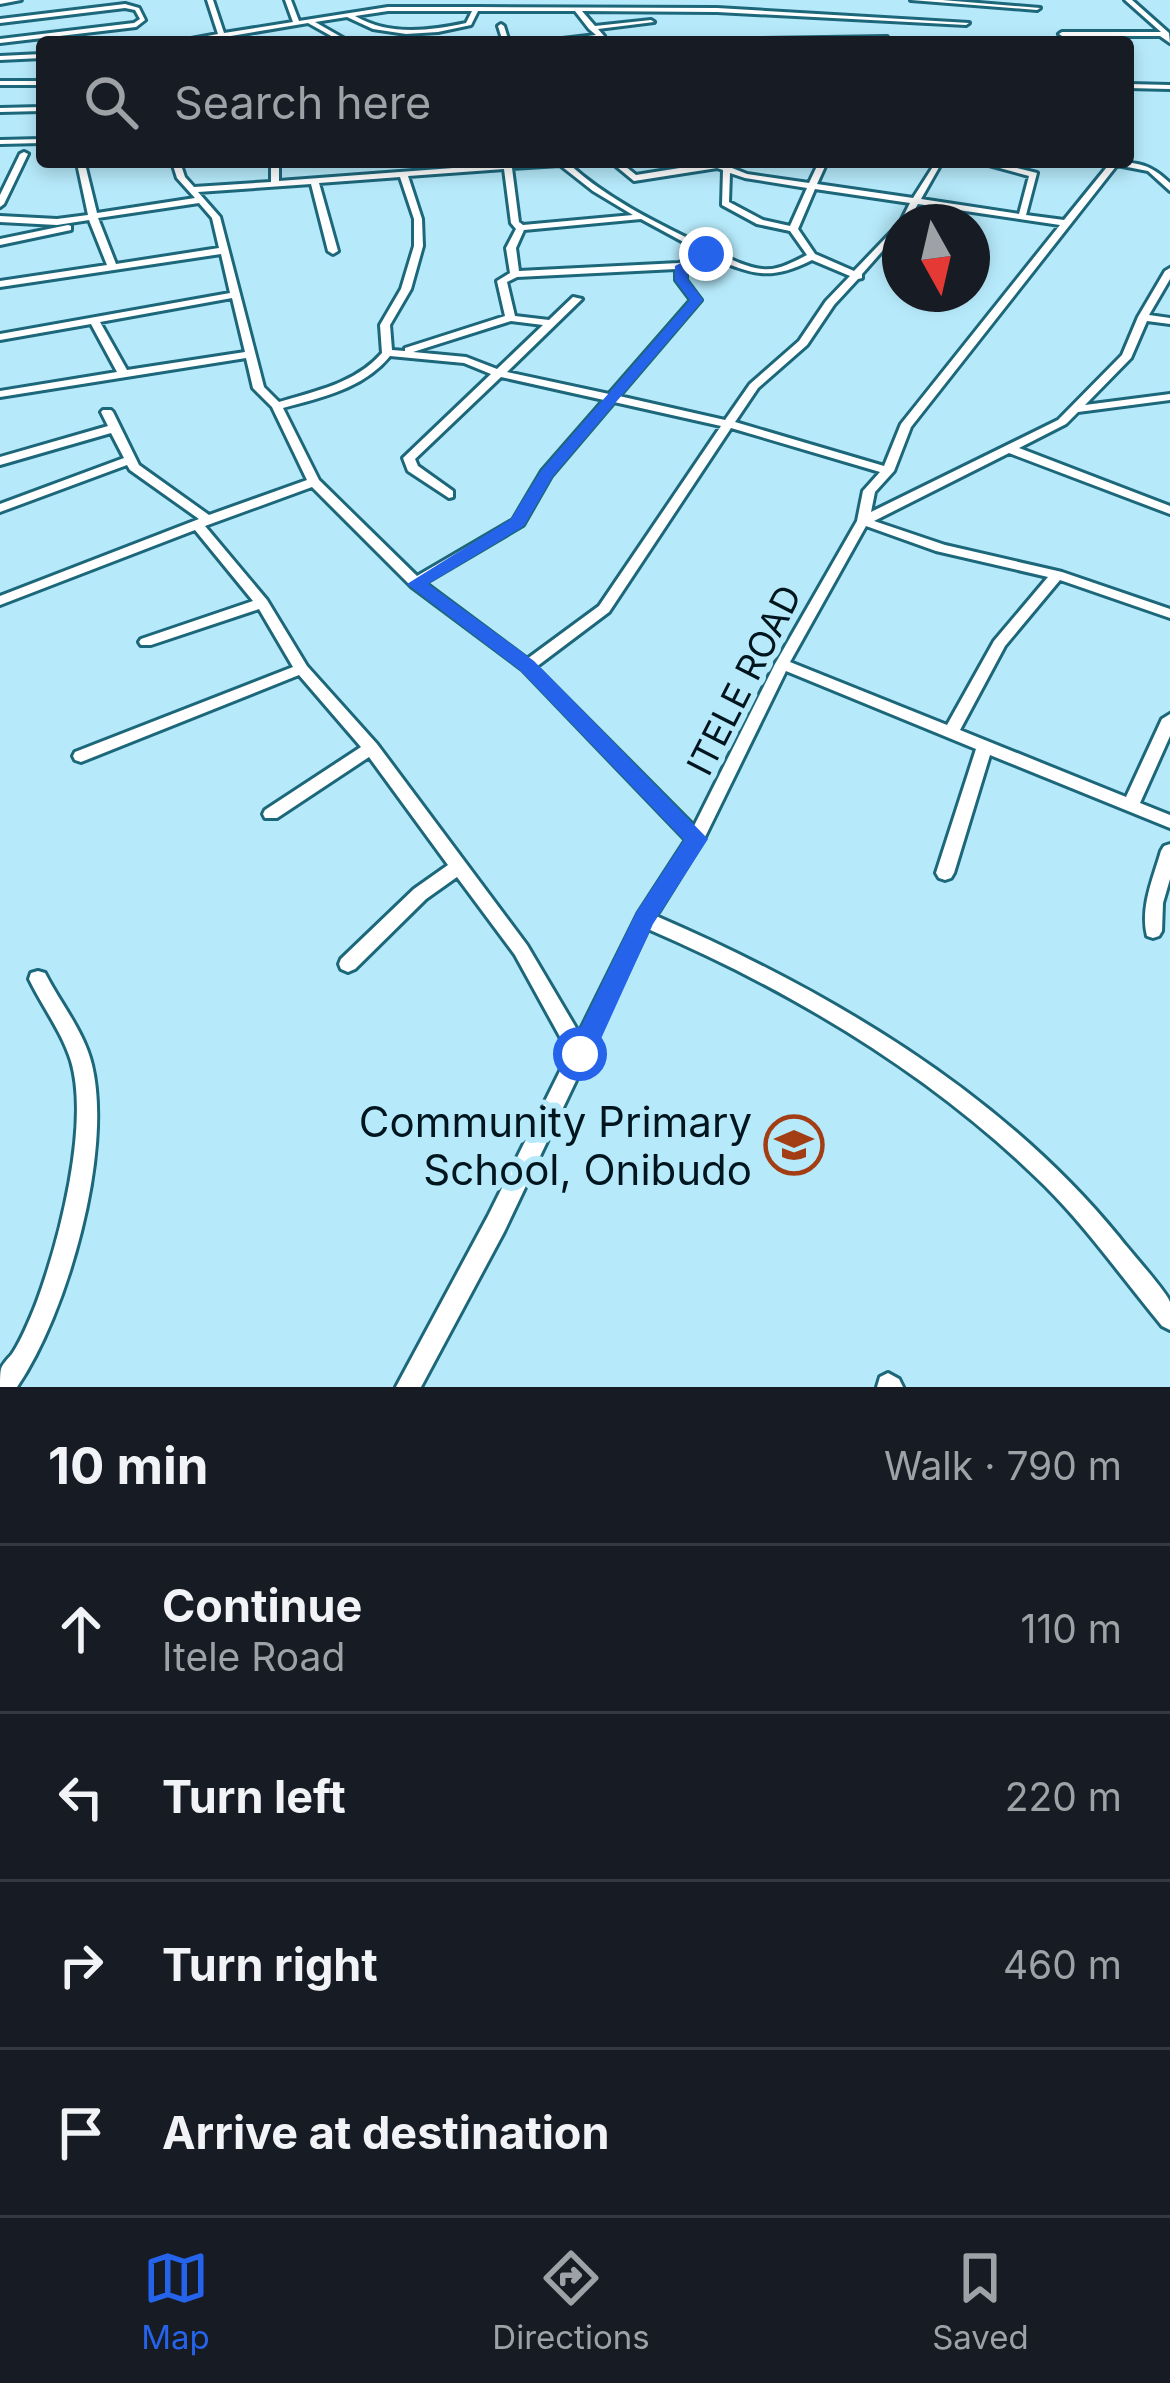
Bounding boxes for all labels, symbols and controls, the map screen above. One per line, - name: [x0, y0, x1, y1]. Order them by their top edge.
- search box: [36, 36, 1134, 168]
- icon: search: [78, 69, 144, 135]
- text: Search here: [174, 75, 431, 130]
- north arrow: [882, 204, 990, 312]
- route end: [679, 227, 733, 281]
- street label: ITELE ROAD: [677, 578, 811, 782]
- route start: [553, 1027, 607, 1081]
- place label: Community Primary School, Onibudo: [359, 1096, 752, 1195]
- school or university icon: Community Primary School, Onibudo: [763, 1114, 825, 1176]
- text: 10 min: [48, 1435, 209, 1496]
- text: Walk · 790 m: [884, 1442, 1122, 1489]
- text: Continue: [162, 1578, 362, 1633]
- icon: ahead: [48, 1596, 114, 1662]
- text: 110 m: [1021, 1605, 1122, 1652]
- text: Itele Road: [162, 1633, 345, 1680]
- icon: left: [48, 1764, 114, 1830]
- text: Turn left: [162, 1769, 346, 1824]
- text: 220 m: [1005, 1773, 1122, 1820]
- icon: right: [48, 1932, 114, 1998]
- text: Turn right: [162, 1937, 378, 1992]
- text: 460 m: [1003, 1941, 1122, 1988]
- icon: arrive: [48, 2100, 114, 2166]
- text: Arrive at destination: [162, 2105, 609, 2160]
- tab: Map: [141, 2245, 210, 2357]
- tab: Directions: [492, 2245, 650, 2357]
- tab: Saved: [932, 2245, 1029, 2357]

